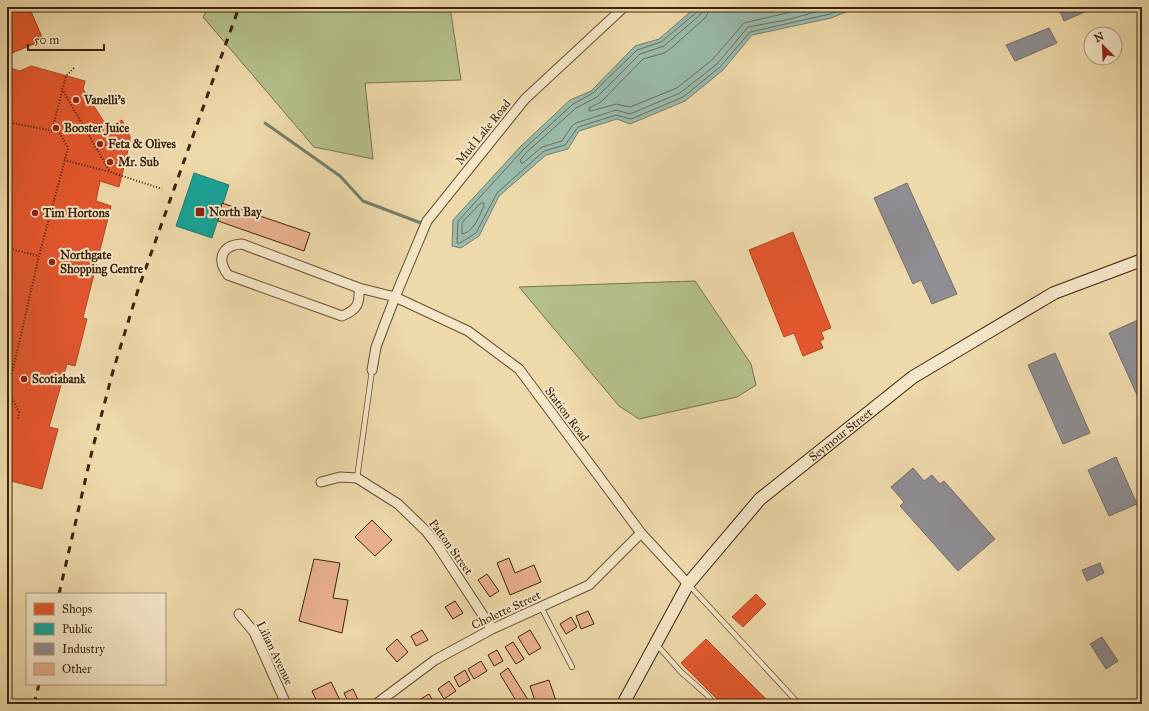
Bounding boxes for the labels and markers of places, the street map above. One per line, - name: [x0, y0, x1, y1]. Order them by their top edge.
- place label: Vanelli's: [83, 93, 126, 107]
- marker: Vanelli's: [71, 95, 81, 105]
- place label: Booster Juice: [64, 121, 129, 136]
- marker: Booster Juice: [51, 123, 61, 133]
- place label: Feta & Olives: [108, 137, 176, 151]
- marker: Feta & Olives: [95, 139, 105, 149]
- place label: Mr. Sub: [118, 155, 159, 169]
- marker: Mr. Sub: [105, 157, 115, 167]
- place label: North Bay: [209, 205, 263, 220]
- place label: Tim Hortons: [42, 206, 110, 220]
- marker: North Bay: [194, 206, 206, 218]
- marker: Tim Hortons: [30, 208, 40, 218]
- place label: Northgate Shopping Centre: [60, 248, 143, 277]
- marker: Northgate Shopping Centre: [47, 257, 57, 267]
- place label: Scotiabank: [32, 372, 86, 386]
- marker: Scotiabank: [19, 374, 29, 384]

